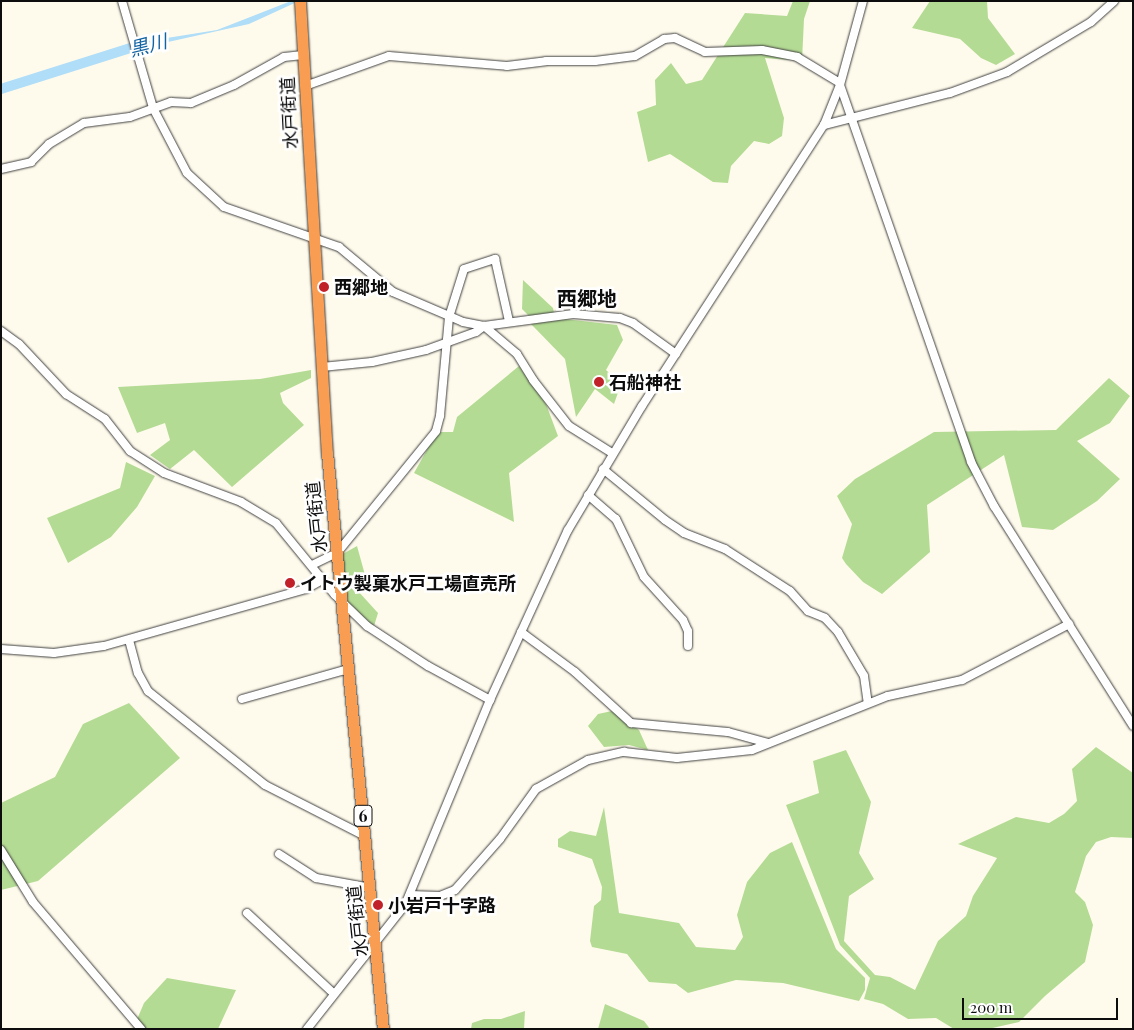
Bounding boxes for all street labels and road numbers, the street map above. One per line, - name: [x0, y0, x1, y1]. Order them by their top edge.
- street label: 水戸街道: [276, 76, 302, 150]
- street label: 水戸街道: [301, 480, 331, 554]
- road number: 6: [353, 802, 373, 829]
- street label: 水戸街道: [342, 884, 372, 958]

